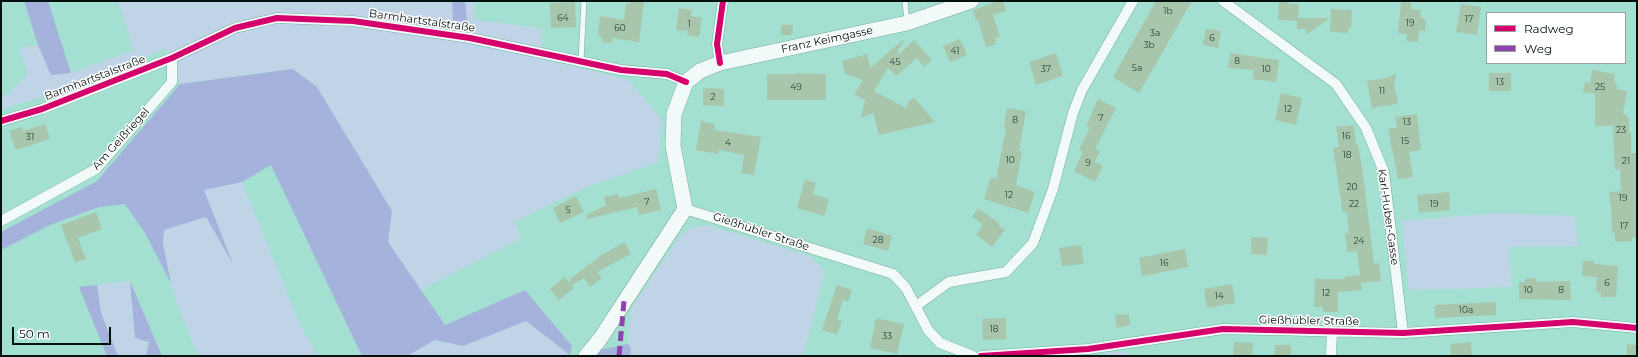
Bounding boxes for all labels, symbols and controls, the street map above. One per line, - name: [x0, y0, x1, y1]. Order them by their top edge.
- house number: 1b: [1163, 6, 1173, 16]
- street label: Barmhartstalstraße: [368, 7, 476, 35]
- legend: [1486, 12, 1626, 64]
- house number: 64: [557, 13, 569, 23]
- house number: 17: [1465, 14, 1473, 24]
- house number: 19: [1406, 18, 1414, 28]
- house number: 1: [687, 19, 691, 29]
- text: Radweg: [1524, 21, 1574, 36]
- house number: 60: [614, 23, 626, 33]
- street label: Franz Keimgasse: [780, 24, 874, 56]
- house number: 3a: [1150, 28, 1160, 38]
- house number: 6: [1209, 33, 1215, 43]
- house number: 3b: [1143, 40, 1155, 50]
- text: Weg: [1524, 41, 1552, 56]
- house number: 41: [951, 46, 959, 56]
- street label: Barmhartstalstraße: [43, 53, 147, 103]
- house number: 8: [1234, 56, 1240, 66]
- house number: 45: [889, 57, 901, 67]
- house number: 5a: [1132, 63, 1142, 73]
- house number: 37: [1041, 64, 1051, 74]
- house number: 10: [1261, 64, 1271, 74]
- house number: 13: [1496, 77, 1504, 87]
- house number: 49: [790, 82, 802, 92]
- house number: 25: [1595, 82, 1605, 92]
- house number: 11: [1379, 86, 1385, 96]
- house number: 2: [710, 92, 716, 102]
- house number: 12: [1284, 104, 1292, 114]
- street label: Am Geißriegel: [90, 105, 152, 173]
- house number: 7: [1098, 113, 1104, 123]
- house number: 8: [1012, 115, 1018, 125]
- house number: 13: [1403, 117, 1411, 127]
- house number: 23: [1616, 125, 1626, 135]
- house number: 16: [1342, 131, 1350, 141]
- house number: 31: [26, 132, 34, 142]
- house number: 15: [1401, 136, 1409, 146]
- house number: 4: [725, 138, 731, 148]
- house number: 18: [1343, 150, 1351, 160]
- house number: 10: [1005, 155, 1015, 165]
- house number: 21: [1622, 156, 1630, 166]
- house number: 9: [1085, 158, 1091, 168]
- street label: Karl-Huber-Gasse: [1375, 168, 1401, 266]
- house number: 20: [1346, 182, 1358, 192]
- house number: 12: [1005, 190, 1013, 200]
- house number: 19: [1619, 193, 1627, 203]
- house number: 7: [644, 197, 650, 207]
- house number: 22: [1349, 199, 1359, 209]
- house number: 19: [1430, 199, 1438, 209]
- house number: 5: [565, 205, 571, 215]
- street label: Gießhübler Straße: [711, 210, 811, 254]
- house number: 17: [1620, 221, 1628, 231]
- house number: 28: [873, 235, 883, 245]
- house number: 24: [1354, 236, 1364, 246]
- house number: 16: [1160, 258, 1168, 268]
- house number: 6: [1604, 278, 1610, 288]
- house number: 10: [1523, 285, 1533, 295]
- house number: 8: [1558, 285, 1564, 295]
- house number: 12: [1322, 288, 1330, 298]
- house number: 14: [1214, 291, 1224, 301]
- house number: 10a: [1459, 305, 1473, 315]
- street label: Gießhübler Straße: [1259, 314, 1359, 328]
- scale bar: [14, 319, 113, 345]
- house number: 18: [990, 324, 998, 334]
- text: 50 m: [19, 326, 50, 341]
- house number: 33: [882, 331, 892, 341]

